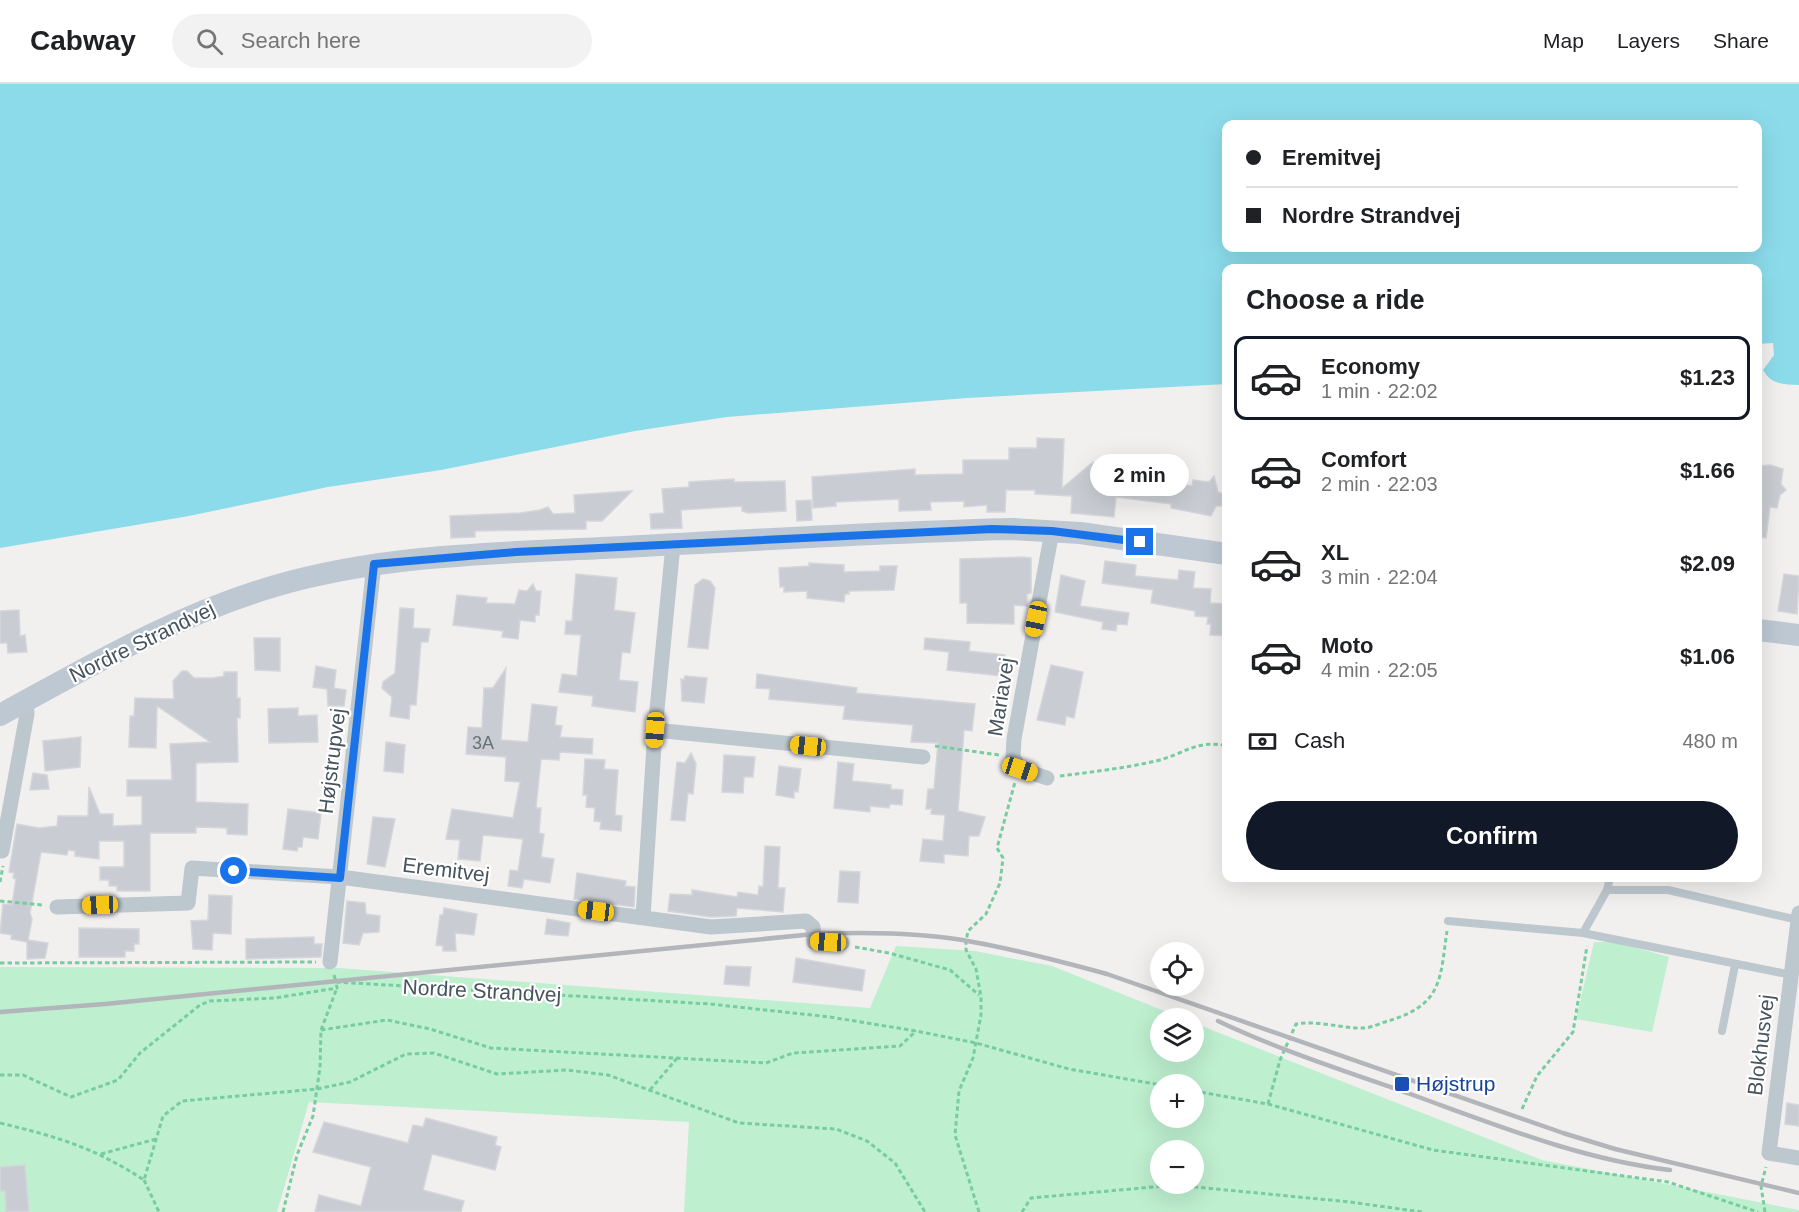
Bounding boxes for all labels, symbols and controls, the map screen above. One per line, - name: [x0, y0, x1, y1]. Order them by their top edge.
- search box: [172, 14, 592, 68]
- text: Cabway: [30, 25, 136, 56]
- icon: search: [193, 25, 226, 58]
- text: Search here: [241, 28, 361, 53]
- text: Map: [1543, 29, 1584, 52]
- text: Layers: [1617, 29, 1680, 52]
- text: Share: [1713, 29, 1769, 52]
- text: Eremitvej: [1282, 145, 1381, 170]
- text: Nordre Strandvej: [1282, 203, 1461, 228]
- text: Choose a ride: [1246, 285, 1425, 315]
- icon: car: [1249, 351, 1303, 405]
- text: Economy: [1321, 354, 1420, 379]
- text: $1.23: [1680, 365, 1735, 390]
- text: 1 min · 22:02: [1321, 380, 1438, 402]
- icon: car: [1249, 444, 1303, 498]
- text: Comfort: [1321, 447, 1407, 472]
- callout: 2 min: [1090, 455, 1190, 497]
- text: $1.66: [1680, 458, 1735, 483]
- text: 2 min: [1113, 464, 1166, 486]
- text: 2 min · 22:03: [1321, 473, 1438, 495]
- route end: [1126, 528, 1153, 555]
- icon: car: [1249, 537, 1303, 591]
- text: XL: [1321, 540, 1349, 565]
- text: $2.09: [1680, 551, 1735, 576]
- text: 3 min · 22:04: [1321, 566, 1438, 588]
- street label: Nordre Strandvej: [65, 596, 218, 687]
- car: [1023, 600, 1049, 638]
- icon: car: [1249, 630, 1303, 684]
- text: Moto: [1321, 633, 1374, 658]
- text: $1.06: [1680, 644, 1735, 669]
- street label: Mariavej: [983, 656, 1018, 738]
- text: 4 min · 22:05: [1321, 659, 1438, 681]
- street label: Højstrupvej: [314, 707, 349, 815]
- car: [645, 711, 665, 749]
- icon: cash: [1246, 725, 1279, 758]
- text: Cash: [1294, 728, 1345, 753]
- text: 480 m: [1682, 730, 1738, 752]
- house number: 3A: [472, 733, 494, 753]
- car: [789, 735, 827, 757]
- car: [1000, 755, 1040, 783]
- button: Confirm: [1246, 801, 1738, 870]
- street label: Eremitvej: [401, 853, 491, 886]
- route start: [220, 857, 247, 884]
- car: [82, 895, 118, 915]
- car: [577, 900, 615, 922]
- car: [810, 932, 846, 952]
- map controls: [1150, 942, 1204, 1194]
- button: locate: [1150, 942, 1204, 996]
- street label: Nordre Strandvej: [402, 975, 562, 1006]
- street label: Blokhusvej: [1743, 993, 1778, 1097]
- button: layers: [1150, 1008, 1204, 1062]
- place label: Højstrup: [1416, 1072, 1495, 1095]
- button: +: [1150, 1074, 1204, 1128]
- marker: Højstrup: [1393, 1075, 1411, 1093]
- button: −: [1150, 1140, 1204, 1194]

